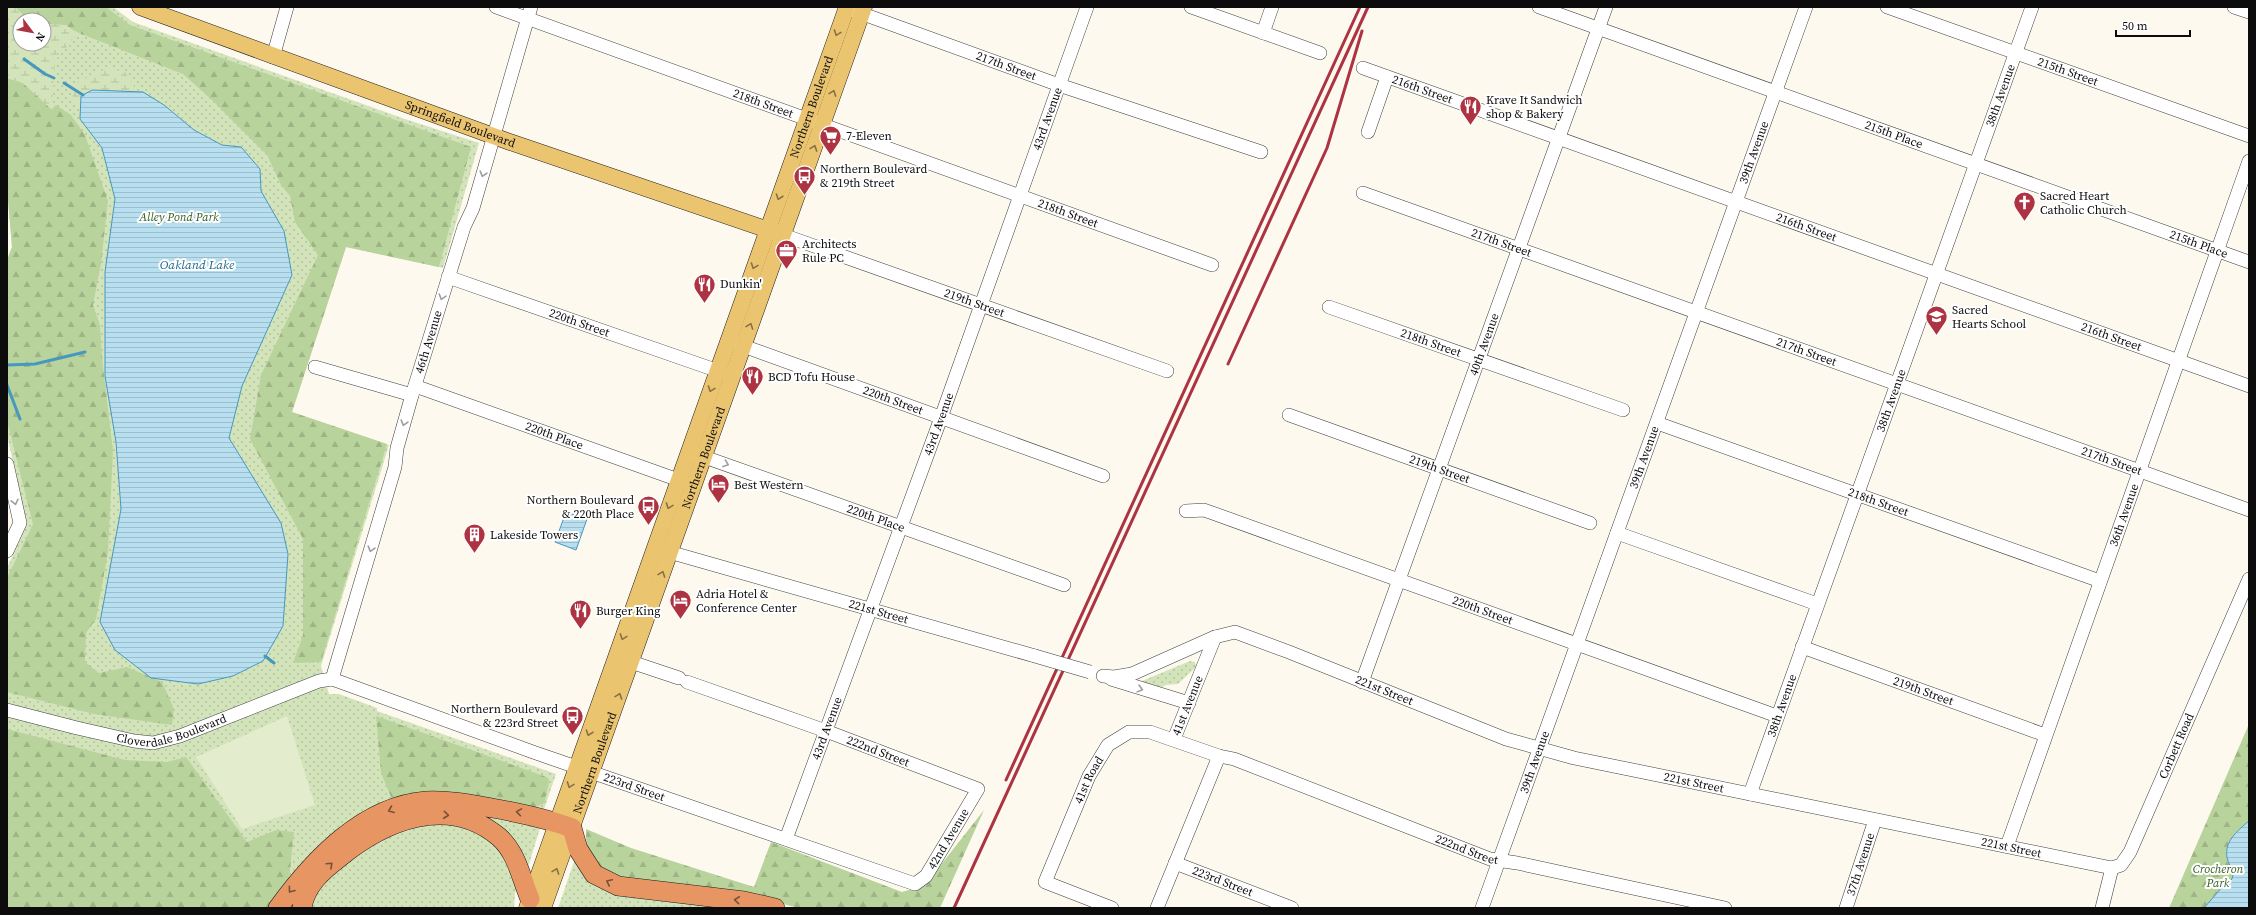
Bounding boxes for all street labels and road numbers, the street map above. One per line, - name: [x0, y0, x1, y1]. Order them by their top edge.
- street label: 217th Street: [974, 48, 1039, 84]
- street label: 215th Street: [2035, 53, 2100, 90]
- street label: Northern Boulevard: [786, 54, 837, 160]
- street label: 38th Avenue: [1982, 62, 2019, 129]
- street label: 216th Street: [1390, 71, 1455, 107]
- street label: 218th Street: [731, 85, 796, 122]
- street label: 43rd Avenue: [1029, 85, 1066, 153]
- street label: Springfield Boulevard: [403, 97, 518, 151]
- street label: 215th Place: [1863, 117, 1925, 152]
- street label: 39th Avenue: [1735, 119, 1772, 186]
- street label: 218th Street: [1036, 195, 1100, 231]
- street label: 216th Street: [1774, 209, 1839, 245]
- street label: 217th Street: [1469, 224, 1534, 261]
- street label: 215th Place: [2168, 226, 2230, 262]
- street label: 219th Street: [942, 285, 1007, 321]
- street label: 220th Street: [547, 305, 612, 341]
- street label: 46th Avenue: [411, 308, 446, 375]
- street label: 40th Avenue: [1465, 311, 1503, 378]
- street label: 216th Street: [2079, 318, 2144, 355]
- street label: 218th Street: [1399, 325, 1463, 361]
- street label: 217th Street: [1774, 334, 1839, 370]
- street label: 38th Avenue: [1872, 367, 1910, 434]
- street label: 220th Street: [861, 382, 925, 418]
- street label: 43rd Avenue: [920, 390, 957, 458]
- street label: Northern Boulevard: [678, 404, 729, 511]
- street label: 220th Place: [523, 418, 586, 453]
- street label: 39th Avenue: [1625, 424, 1663, 491]
- street label: 217th Street: [2079, 443, 2144, 479]
- street label: 219th Street: [1407, 451, 1472, 487]
- street label: 36th Avenue: [2105, 482, 2142, 549]
- street label: 218th Street: [1846, 484, 1911, 520]
- street label: 220th Place: [845, 500, 907, 536]
- street label: 220th Street: [1450, 592, 1515, 628]
- street label: 221st Street: [847, 595, 910, 628]
- street label: 221st Street: [1353, 671, 1416, 709]
- street label: 38th Avenue: [1763, 672, 1800, 739]
- street label: 41st Avenue: [1168, 673, 1207, 738]
- street label: 219th Street: [1891, 673, 1956, 709]
- street label: 43rd Avenue: [808, 695, 846, 762]
- street label: Cloverdale Boulevard: [115, 710, 229, 751]
- street label: Northern Boulevard: [569, 710, 620, 816]
- street label: Corbett Road: [2155, 710, 2198, 781]
- street label: 39th Avenue: [1516, 729, 1553, 796]
- street label: 222nd Street: [844, 732, 912, 770]
- street label: 41st Road: [1070, 753, 1107, 806]
- street label: 223rd Street: [602, 769, 667, 805]
- street label: 221st Street: [1662, 769, 1725, 796]
- street label: 42nd Avenue: [924, 805, 973, 872]
- street label: 222nd Street: [1433, 830, 1499, 868]
- street label: 37th Avenue: [1843, 831, 1878, 898]
- street label: 221st Street: [1980, 833, 2043, 861]
- street label: 223rd Street: [1190, 862, 1255, 900]

